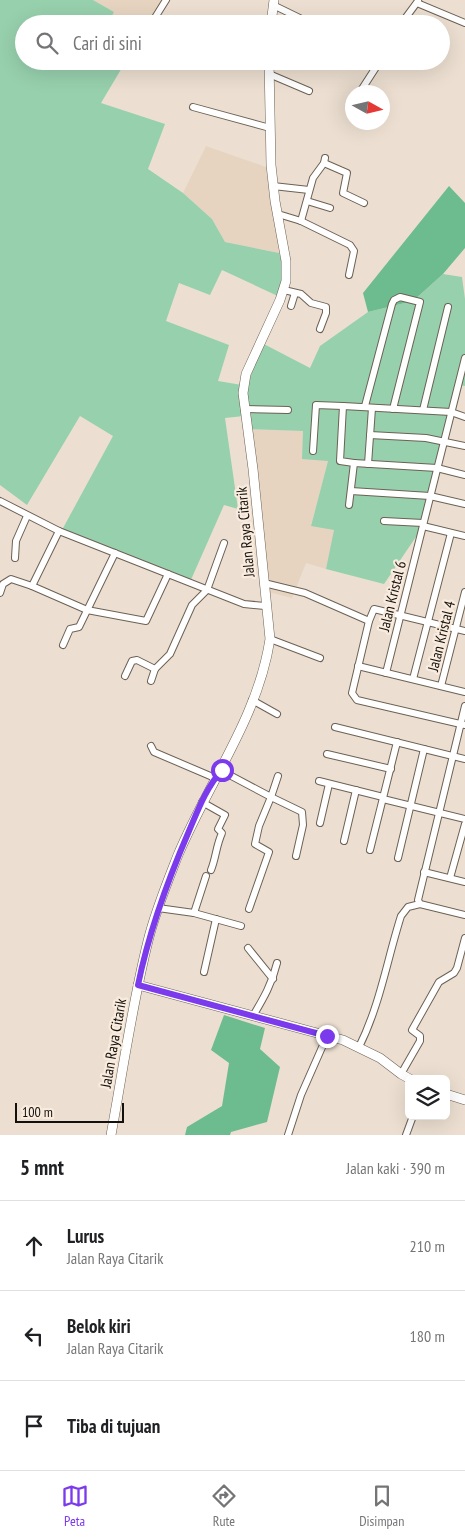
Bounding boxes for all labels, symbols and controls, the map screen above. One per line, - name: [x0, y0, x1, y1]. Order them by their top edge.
- search box: [15, 15, 450, 70]
- icon: search: [33, 29, 61, 57]
- text: Cari di sini: [73, 31, 142, 55]
- north arrow: [345, 85, 390, 130]
- street label: Jalan Raya Citarik: [232, 486, 258, 579]
- street label: Jalan Kristal 6: [374, 559, 410, 634]
- street label: Jalan Kristal 4: [423, 599, 459, 674]
- route start: [211, 759, 234, 782]
- street label: Jalan Raya Citarik: [96, 997, 130, 1090]
- route end: [316, 1025, 339, 1048]
- map controls: [405, 1075, 450, 1120]
- button: layers: [405, 1075, 450, 1120]
- scale bar: [15, 1100, 124, 1123]
- text: 100 m: [22, 1103, 53, 1121]
- text: 5 mnt: [20, 1154, 64, 1181]
- text: Jalan kaki · 390 m: [346, 1158, 445, 1178]
- text: Lurus: [67, 1224, 104, 1248]
- icon: ahead: [20, 1232, 48, 1260]
- text: 210 m: [410, 1236, 445, 1256]
- text: Jalan Raya Citarik: [67, 1248, 163, 1268]
- text: Belok kiri: [67, 1314, 131, 1338]
- icon: left: [20, 1322, 48, 1350]
- text: 180 m: [410, 1326, 445, 1346]
- text: Jalan Raya Citarik: [67, 1338, 163, 1358]
- icon: arrive: [20, 1412, 48, 1440]
- text: Tiba di tujuan: [67, 1414, 160, 1438]
- tab: Peta: [61, 1482, 89, 1530]
- tab: Rute: [210, 1482, 238, 1530]
- tab: Disimpan: [359, 1482, 404, 1530]

